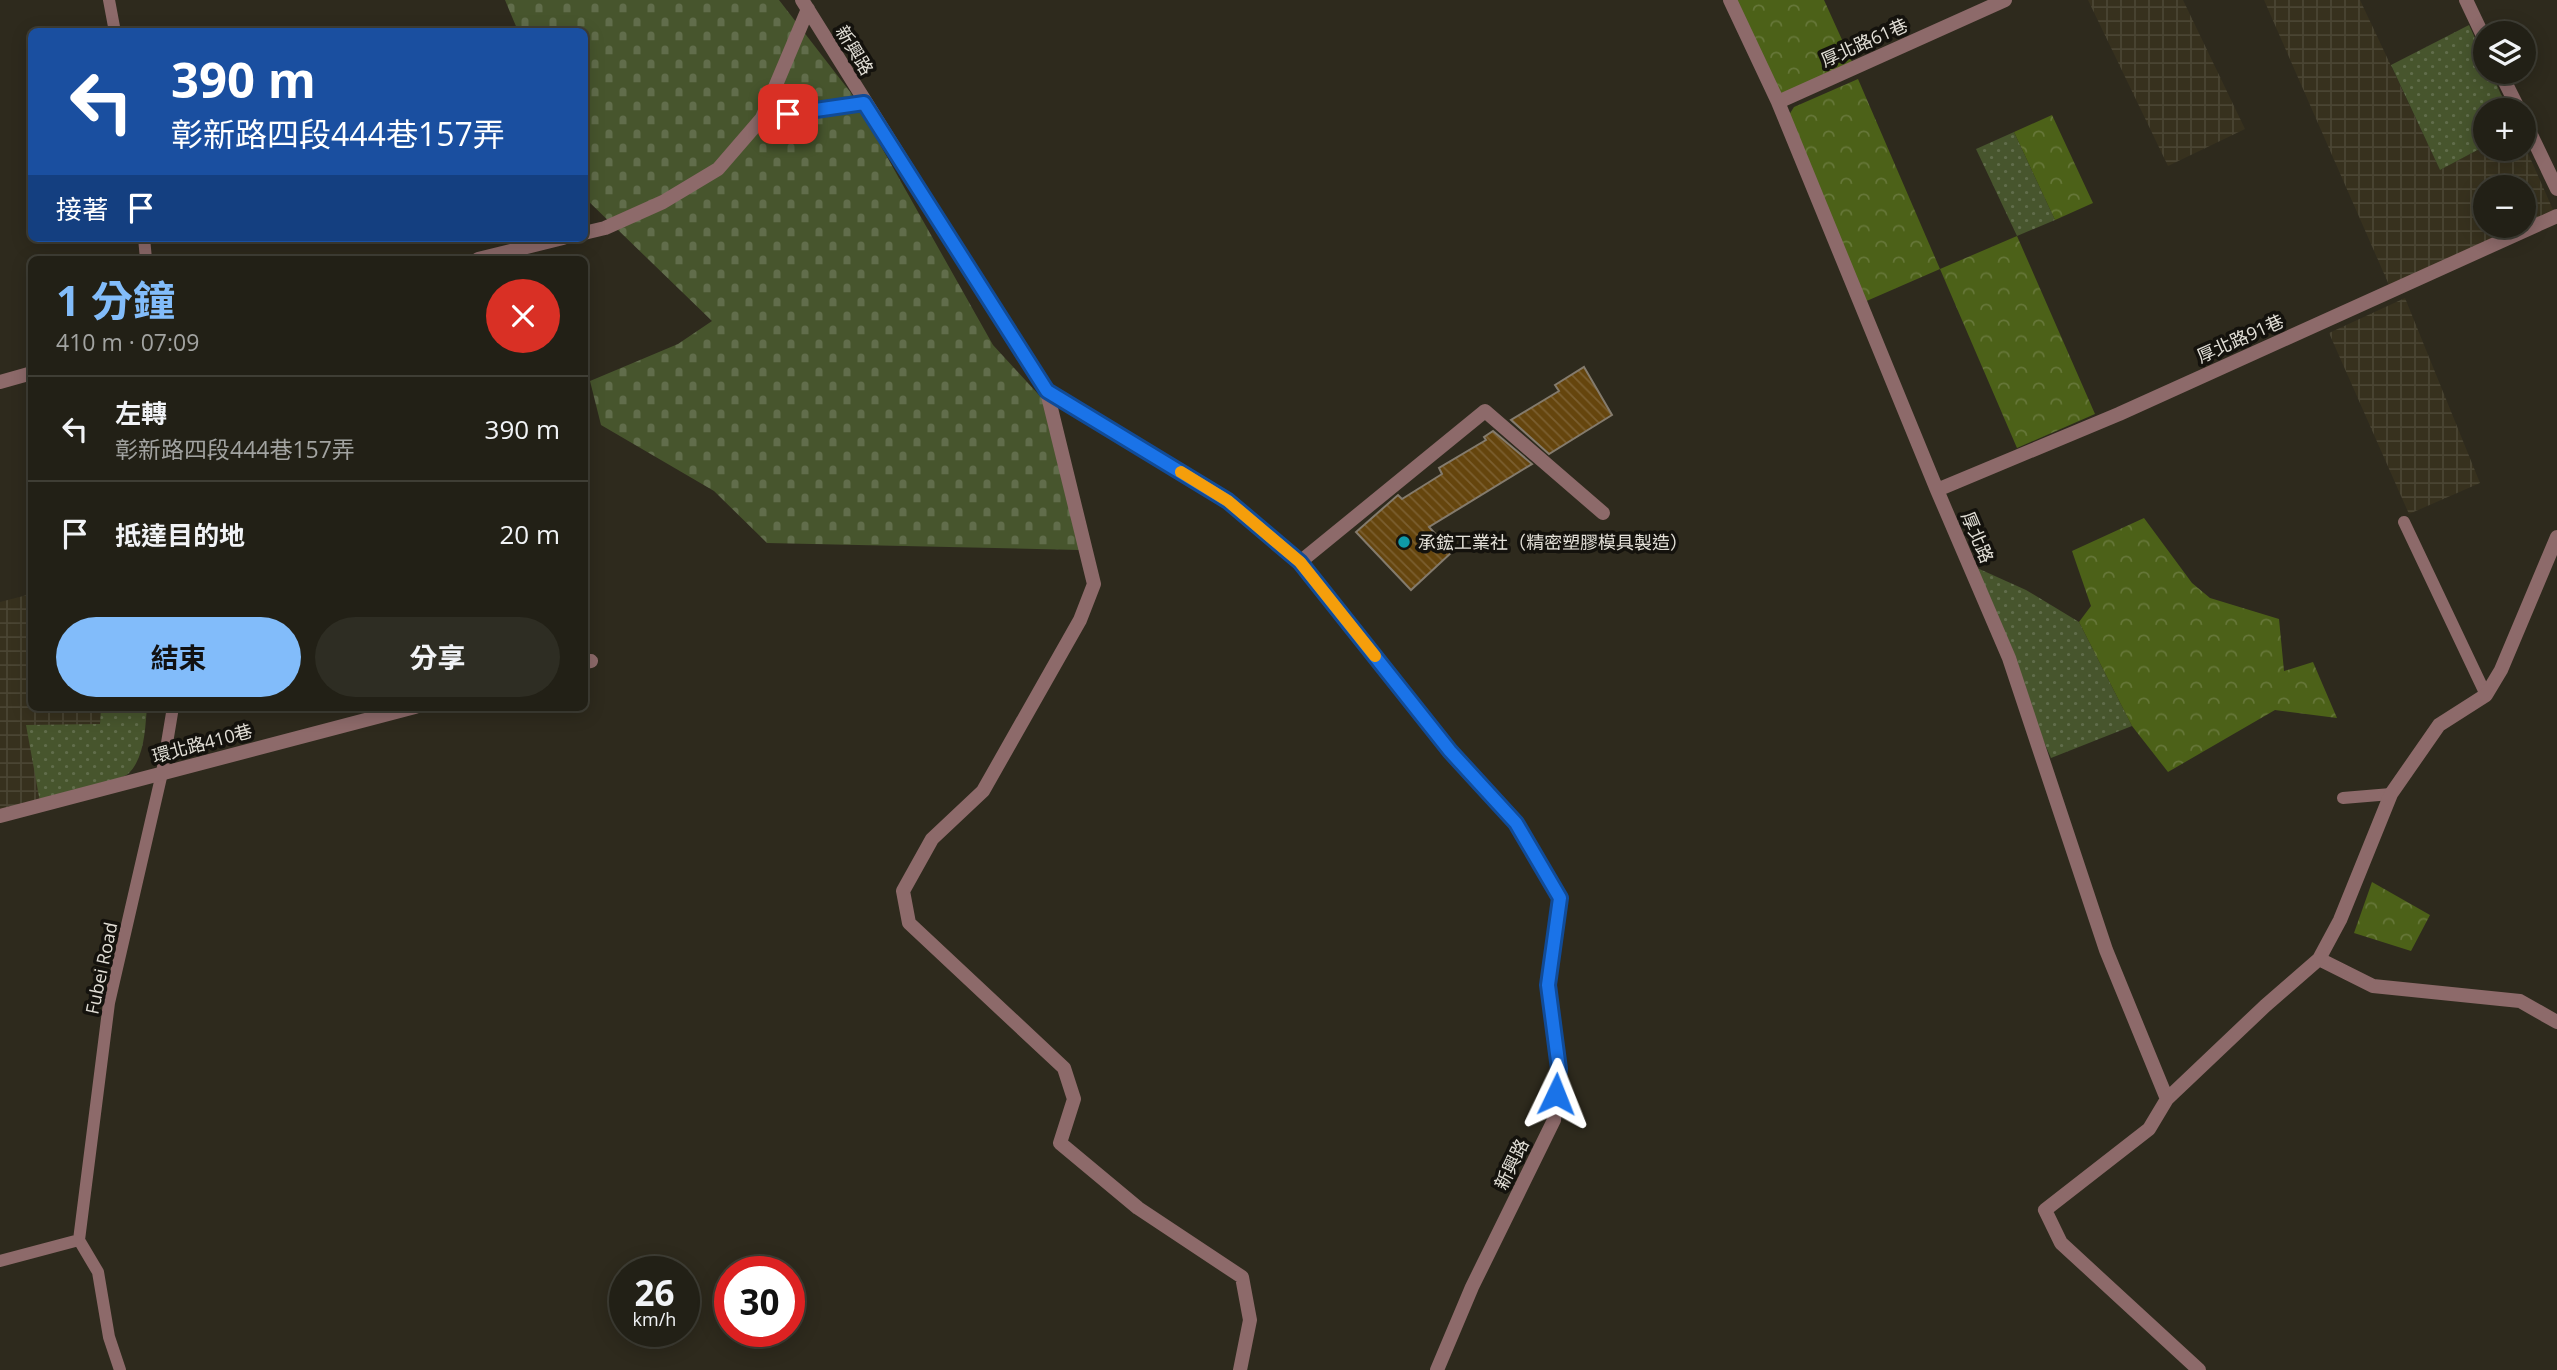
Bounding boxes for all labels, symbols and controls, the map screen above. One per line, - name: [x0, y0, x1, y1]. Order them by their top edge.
- street label: 厚北路61巷: [1817, 12, 1911, 72]
- street label: 新興路: [831, 21, 879, 79]
- map controls: [2473, 21, 2536, 238]
- button: layers: [2473, 21, 2536, 84]
- text: 390 m: [171, 46, 316, 112]
- icon: left: [56, 56, 147, 147]
- pin: [758, 84, 818, 144]
- icon: arrive: [769, 95, 807, 133]
- button: +: [2473, 98, 2536, 161]
- text: 彰新路四段444巷157弄: [171, 112, 505, 155]
- button: −: [2473, 175, 2536, 238]
- icon: arrive: [122, 189, 160, 227]
- text: 接著: [56, 191, 108, 227]
- text: 1 分鐘: [56, 271, 175, 328]
- button: close: [486, 279, 560, 353]
- street label: 厚北路91巷: [2193, 308, 2287, 368]
- text: 410 m · 07:09: [56, 326, 199, 358]
- text: 左轉: [115, 395, 167, 431]
- icon: left: [56, 410, 94, 448]
- text: 390 m: [485, 411, 560, 447]
- text: 彰新路四段444巷157弄: [115, 433, 355, 465]
- street label: 厚北路: [1956, 507, 2000, 567]
- icon: arrive: [56, 515, 94, 553]
- text: 20 m: [499, 516, 560, 552]
- text: 抵達目的地: [115, 517, 245, 553]
- place label: 承鋐工業社（精密塑膠模具製造）: [1418, 530, 1688, 554]
- marker: 承鋐工業社（精密塑膠模具製造）: [1396, 534, 1412, 550]
- button: 結束: [56, 617, 301, 697]
- button: 分享: [315, 617, 560, 697]
- street label: 環北路410巷: [149, 718, 255, 768]
- street label: Fubei Road: [80, 920, 122, 1016]
- position arrow: [1519, 1057, 1593, 1131]
- street label: 新興路: [1488, 1134, 1534, 1194]
- speed limit sign: 30: [714, 1256, 805, 1347]
- text: 26: [634, 1269, 675, 1316]
- text: km/h: [633, 1307, 676, 1331]

